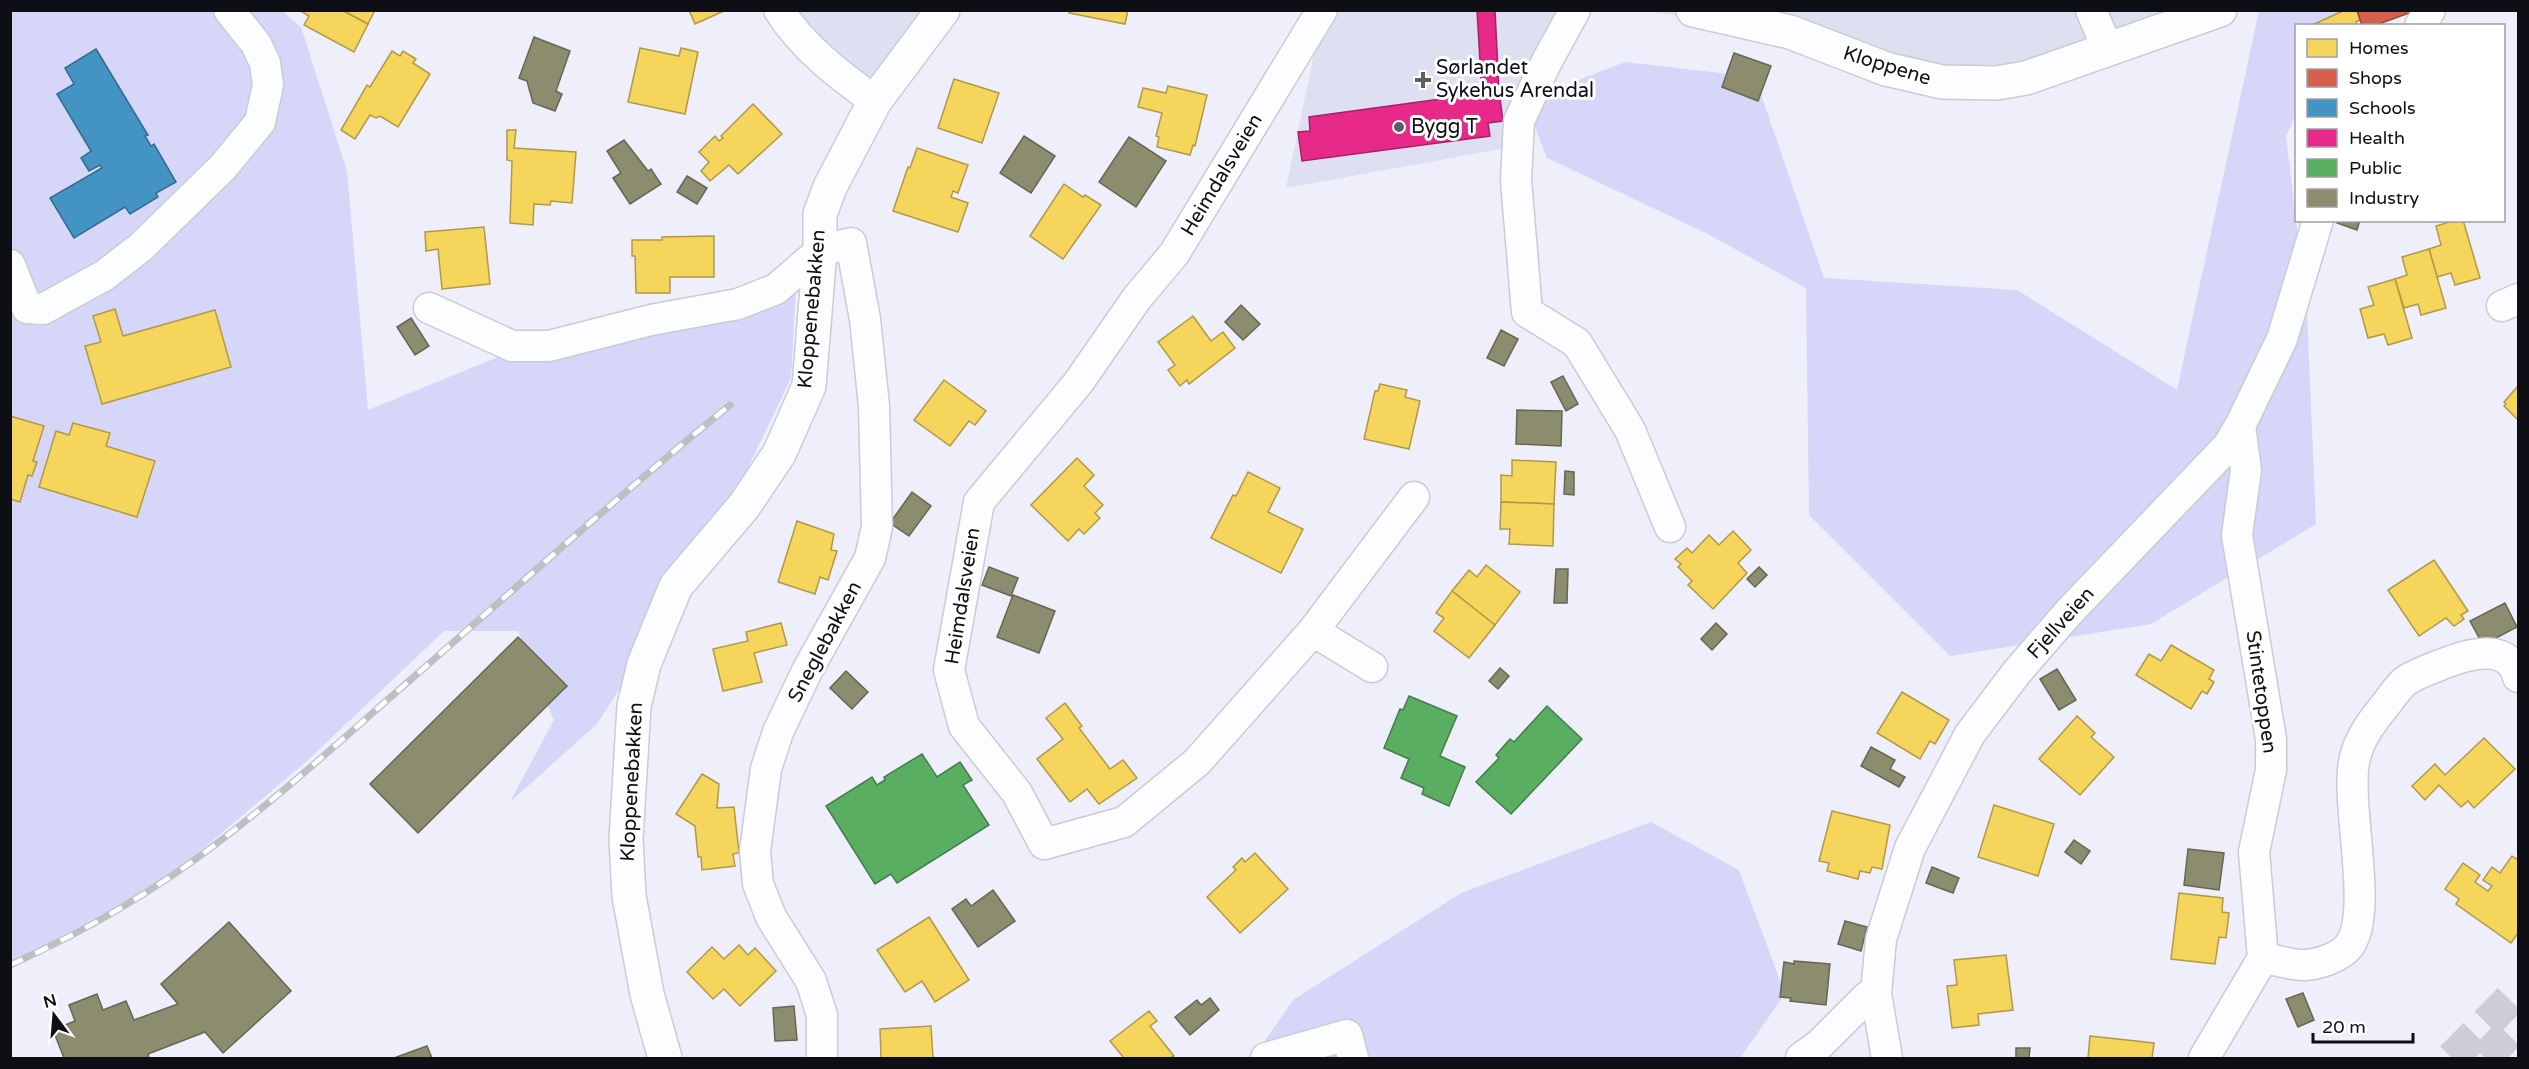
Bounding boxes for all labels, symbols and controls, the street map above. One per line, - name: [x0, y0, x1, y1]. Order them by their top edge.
- legend: [2295, 24, 2505, 222]
- text: Homes: [2349, 37, 2409, 59]
- street label: Kloppene: [1840, 41, 1934, 91]
- place label: Sørlandet Sykehus Arendal: [1436, 56, 1594, 103]
- text: Shops: [2349, 67, 2402, 89]
- marker: Sørlandet Sykehus Arendal: [1414, 71, 1432, 89]
- text: Schools: [2349, 97, 2416, 119]
- street label: Heimdalsveien: [1176, 110, 1268, 240]
- place label: Bygg T: [1411, 115, 1478, 139]
- marker: Bygg T: [1392, 120, 1406, 134]
- text: Health: [2349, 127, 2405, 149]
- text: Public: [2349, 157, 2402, 179]
- text: Industry: [2349, 187, 2420, 209]
- street label: Kloppenebakken: [793, 228, 831, 390]
- street label: Heimdalsveien: [940, 526, 986, 666]
- street label: Sneglebakken: [783, 577, 867, 707]
- street label: Fjellveien: [2022, 582, 2100, 664]
- street label: Stintetoppen: [2241, 629, 2281, 755]
- street label: Kloppenebakken: [616, 702, 648, 862]
- north arrow: [24, 985, 84, 1045]
- text: N: [41, 990, 59, 1013]
- scale bar: [2313, 1006, 2414, 1044]
- text: 20 m: [2322, 1016, 2366, 1038]

